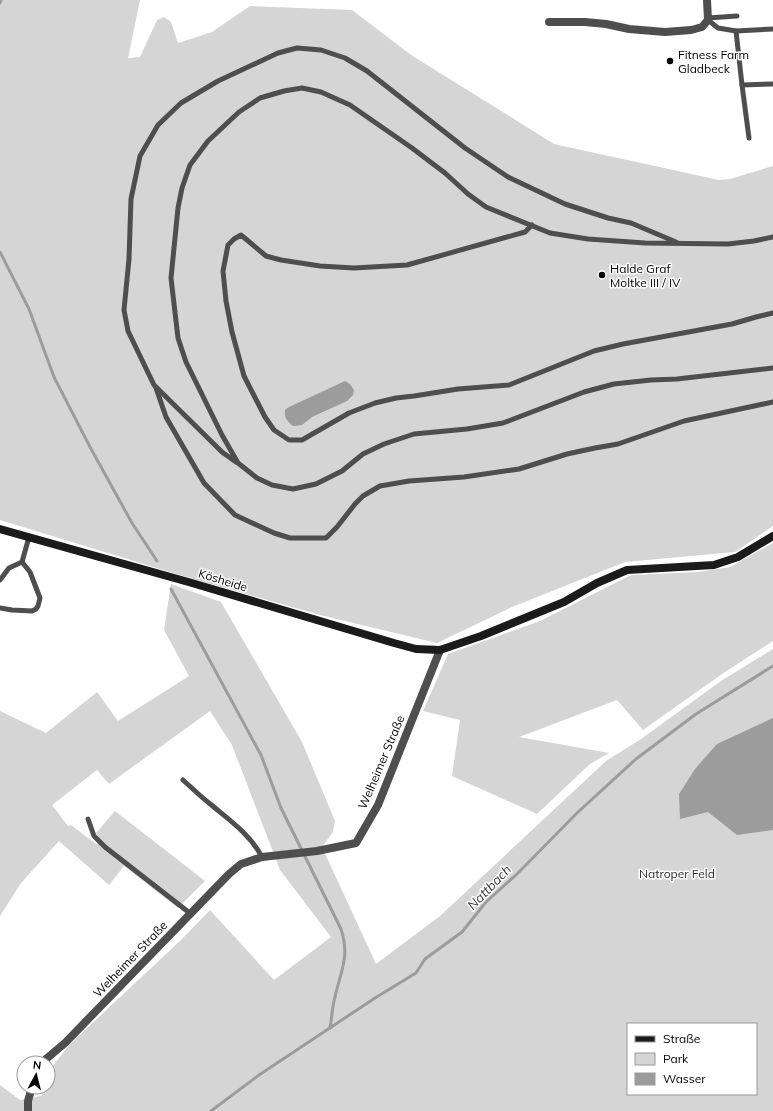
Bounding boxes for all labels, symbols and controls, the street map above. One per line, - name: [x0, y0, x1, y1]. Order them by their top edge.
- place label: Fitness Farm Gladbeck: [678, 47, 749, 76]
- marker: Fitness Farm Gladbeck: [665, 56, 675, 66]
- place label: Halde Graf Moltke III / IV: [610, 261, 681, 290]
- marker: Halde Graf Moltke III / IV: [597, 270, 607, 280]
- street label: Kösheide: [197, 565, 249, 595]
- street label: Welheimer Straße: [355, 713, 407, 811]
- water label: Nattbach: [464, 861, 514, 913]
- park label: Natroper Feld: [639, 866, 715, 881]
- street label: Welheimer Straße: [90, 918, 170, 1000]
- legend: [627, 1023, 757, 1095]
- text: Straße: [663, 1031, 700, 1046]
- text: Park: [663, 1051, 689, 1066]
- north arrow: [16, 1055, 56, 1095]
- text: N: [32, 1058, 42, 1073]
- text: Wasser: [663, 1071, 706, 1086]

